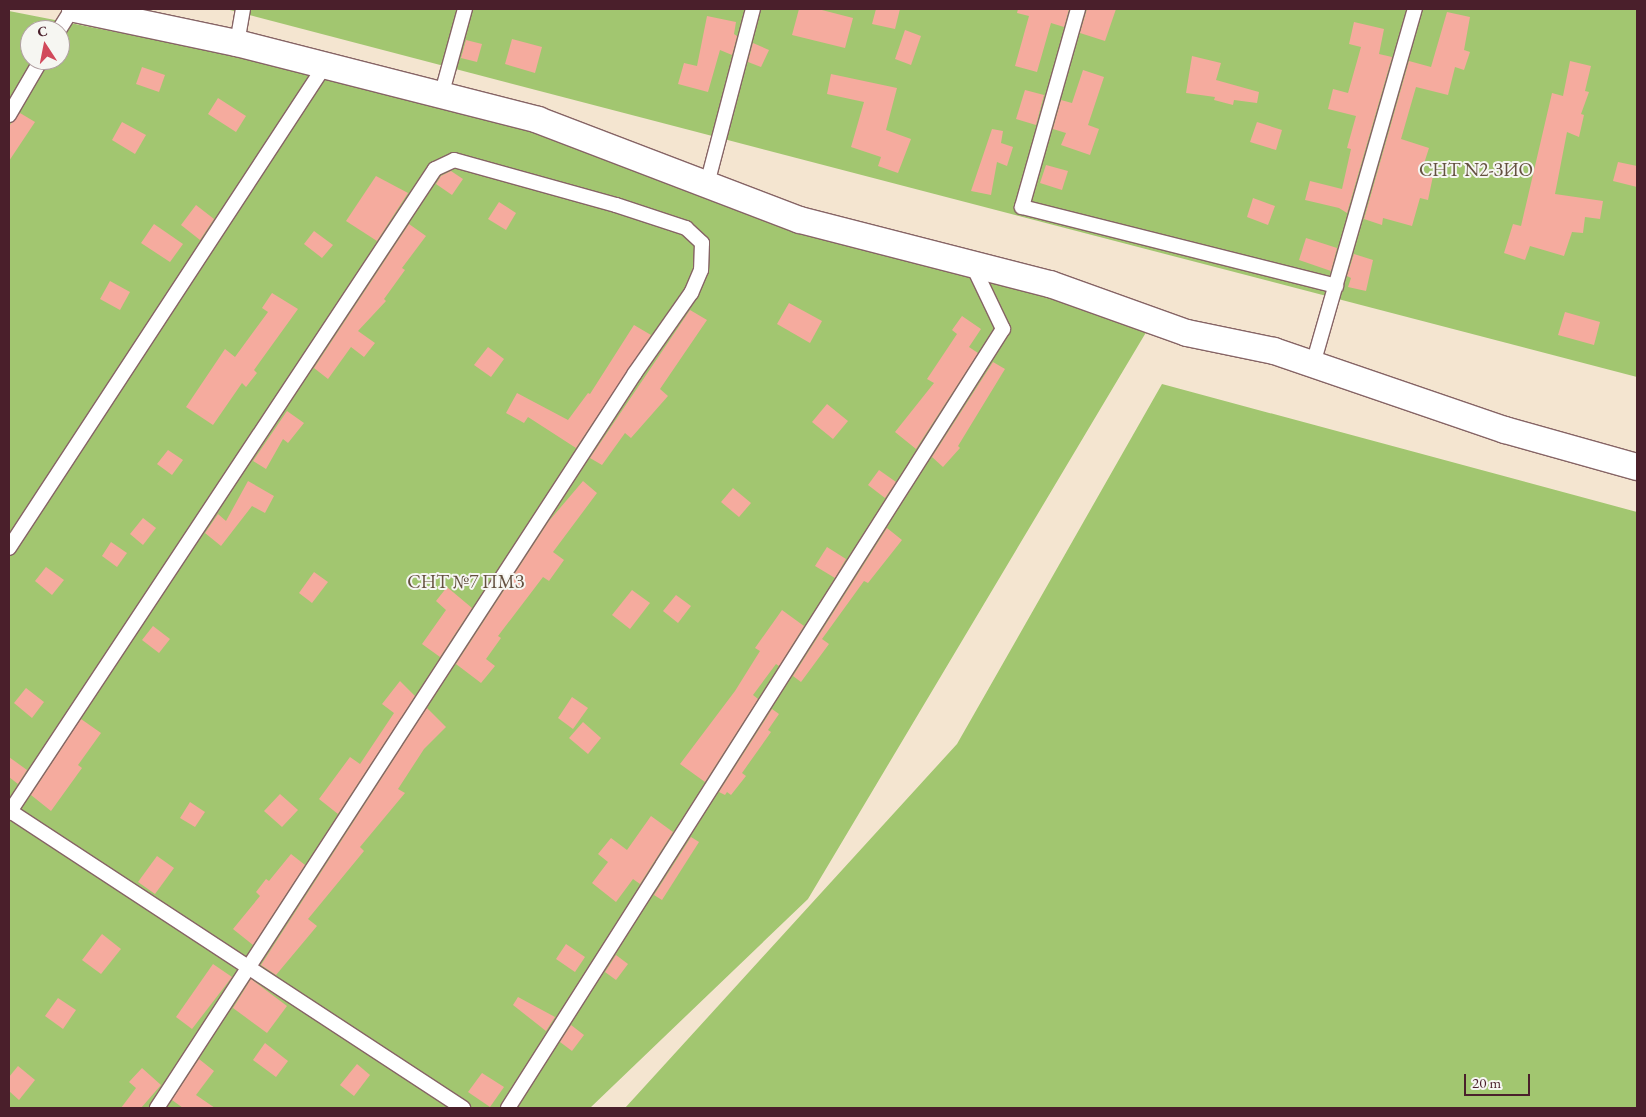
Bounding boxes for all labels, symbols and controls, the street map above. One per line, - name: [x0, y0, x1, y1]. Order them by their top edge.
- north arrow: [20, 20, 70, 70]
- text: С: [36, 21, 49, 41]
- park label: СНТ N2-ЗИО: [1419, 159, 1533, 181]
- park label: СНТ №7 ПМЗ: [407, 571, 525, 593]
- scale bar: [1466, 1064, 1532, 1096]
- text: 20 m: [1472, 1073, 1501, 1092]

